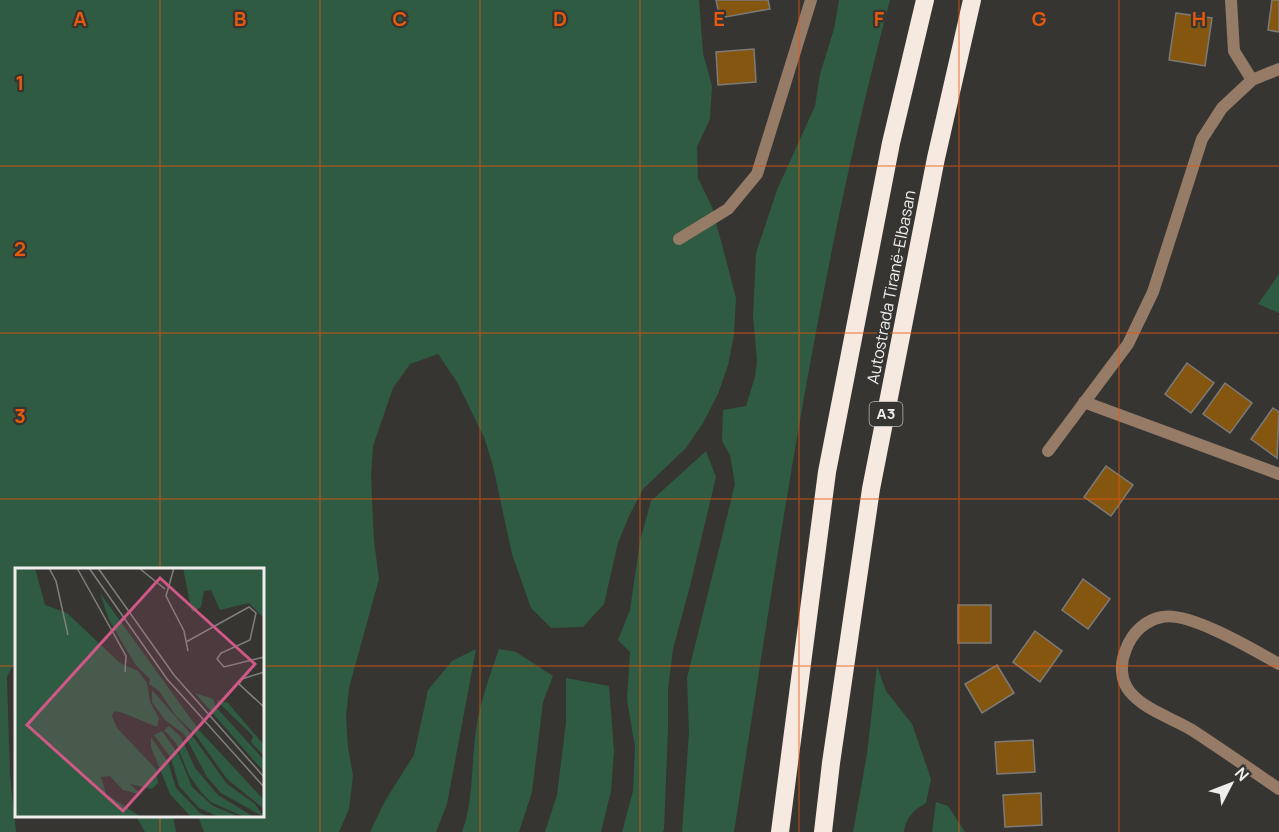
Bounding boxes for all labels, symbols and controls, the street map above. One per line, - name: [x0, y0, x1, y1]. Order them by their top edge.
- text: A: [73, 5, 87, 32]
- text: B: [234, 5, 247, 32]
- text: C: [393, 5, 407, 32]
- text: D: [553, 5, 567, 32]
- text: E: [713, 5, 725, 32]
- text: F: [874, 5, 885, 32]
- text: G: [1032, 5, 1047, 32]
- text: H: [1192, 5, 1206, 32]
- text: 1: [16, 69, 24, 96]
- street label: Autostrada Tiranë-Elbasan: [861, 188, 921, 386]
- text: 2: [14, 235, 26, 262]
- text: 3: [14, 402, 26, 429]
- road number: A3: [870, 402, 902, 426]
- inset map: [15, 568, 264, 817]
- north arrow: [1201, 754, 1261, 814]
- text: N: [1230, 762, 1254, 786]

